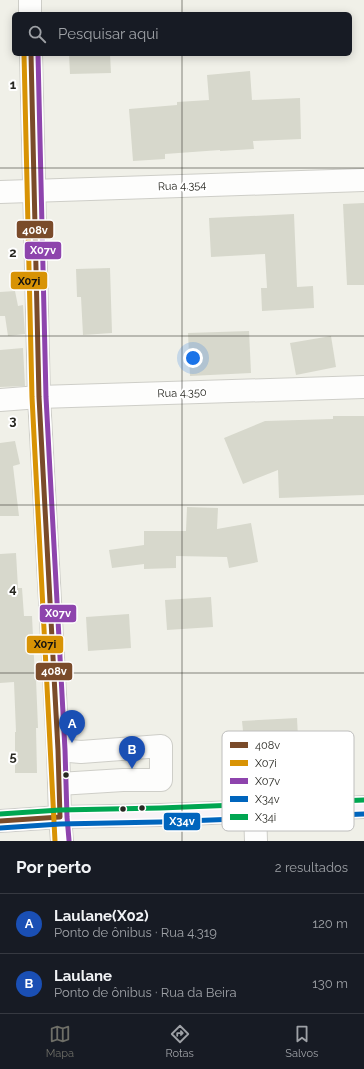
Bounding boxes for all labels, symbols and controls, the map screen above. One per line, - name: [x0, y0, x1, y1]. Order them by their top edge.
- search box: [12, 12, 352, 56]
- icon: search: [26, 23, 48, 45]
- text: Pesquisar aqui: [58, 25, 158, 43]
- text: 1: [10, 77, 17, 92]
- street label: Rua 4.354: [158, 179, 206, 193]
- line badge: 408v: [16, 220, 54, 239]
- text: 408v: [22, 224, 48, 237]
- line badge: X07v: [24, 241, 62, 260]
- text: X07v: [29, 244, 56, 257]
- text: 2: [9, 245, 17, 260]
- line badge: X07i: [10, 271, 48, 290]
- text: X07i: [17, 275, 41, 288]
- your location: [183, 348, 203, 368]
- street label: Rua 4.350: [157, 386, 207, 400]
- text: 3: [9, 413, 17, 428]
- text: 4: [9, 581, 17, 596]
- line badge: X07v: [39, 604, 77, 623]
- text: X07v: [44, 607, 71, 620]
- line badge: X07i: [26, 635, 64, 654]
- text: X07i: [33, 638, 57, 651]
- line badge: 408v: [35, 662, 73, 681]
- text: 408v: [41, 665, 67, 678]
- pin: A: [59, 710, 85, 743]
- legend: [222, 731, 354, 831]
- pin: B: [119, 736, 145, 769]
- text: 408v: [255, 739, 280, 752]
- text: 5: [9, 749, 17, 764]
- text: X07i: [255, 757, 277, 770]
- unlabelled marker: [61, 770, 71, 780]
- text: X07v: [255, 775, 280, 788]
- text: X34v: [255, 793, 280, 806]
- unlabelled marker: [137, 803, 147, 813]
- unlabelled marker: [118, 804, 128, 814]
- text: X34i: [255, 811, 276, 824]
- line badge: X34v: [163, 812, 201, 831]
- text: X34v: [168, 815, 195, 828]
- text: Por perto: [16, 857, 91, 877]
- text: 2 resultados: [275, 860, 348, 875]
- text: Laulane(X02): [54, 907, 149, 925]
- text: A: [25, 916, 33, 931]
- text: 120 m: [312, 916, 348, 931]
- text: Ponto de ônibus · Rua 4.319: [54, 925, 217, 940]
- text: Laulane: [54, 967, 112, 985]
- text: B: [25, 976, 33, 991]
- text: 130 m: [312, 976, 348, 991]
- text: Ponto de ônibus · Rua da Beira: [54, 985, 237, 1000]
- tab: Mapa: [46, 1023, 74, 1060]
- tab: Rotas: [165, 1023, 194, 1060]
- tab: Salvos: [285, 1023, 318, 1060]

